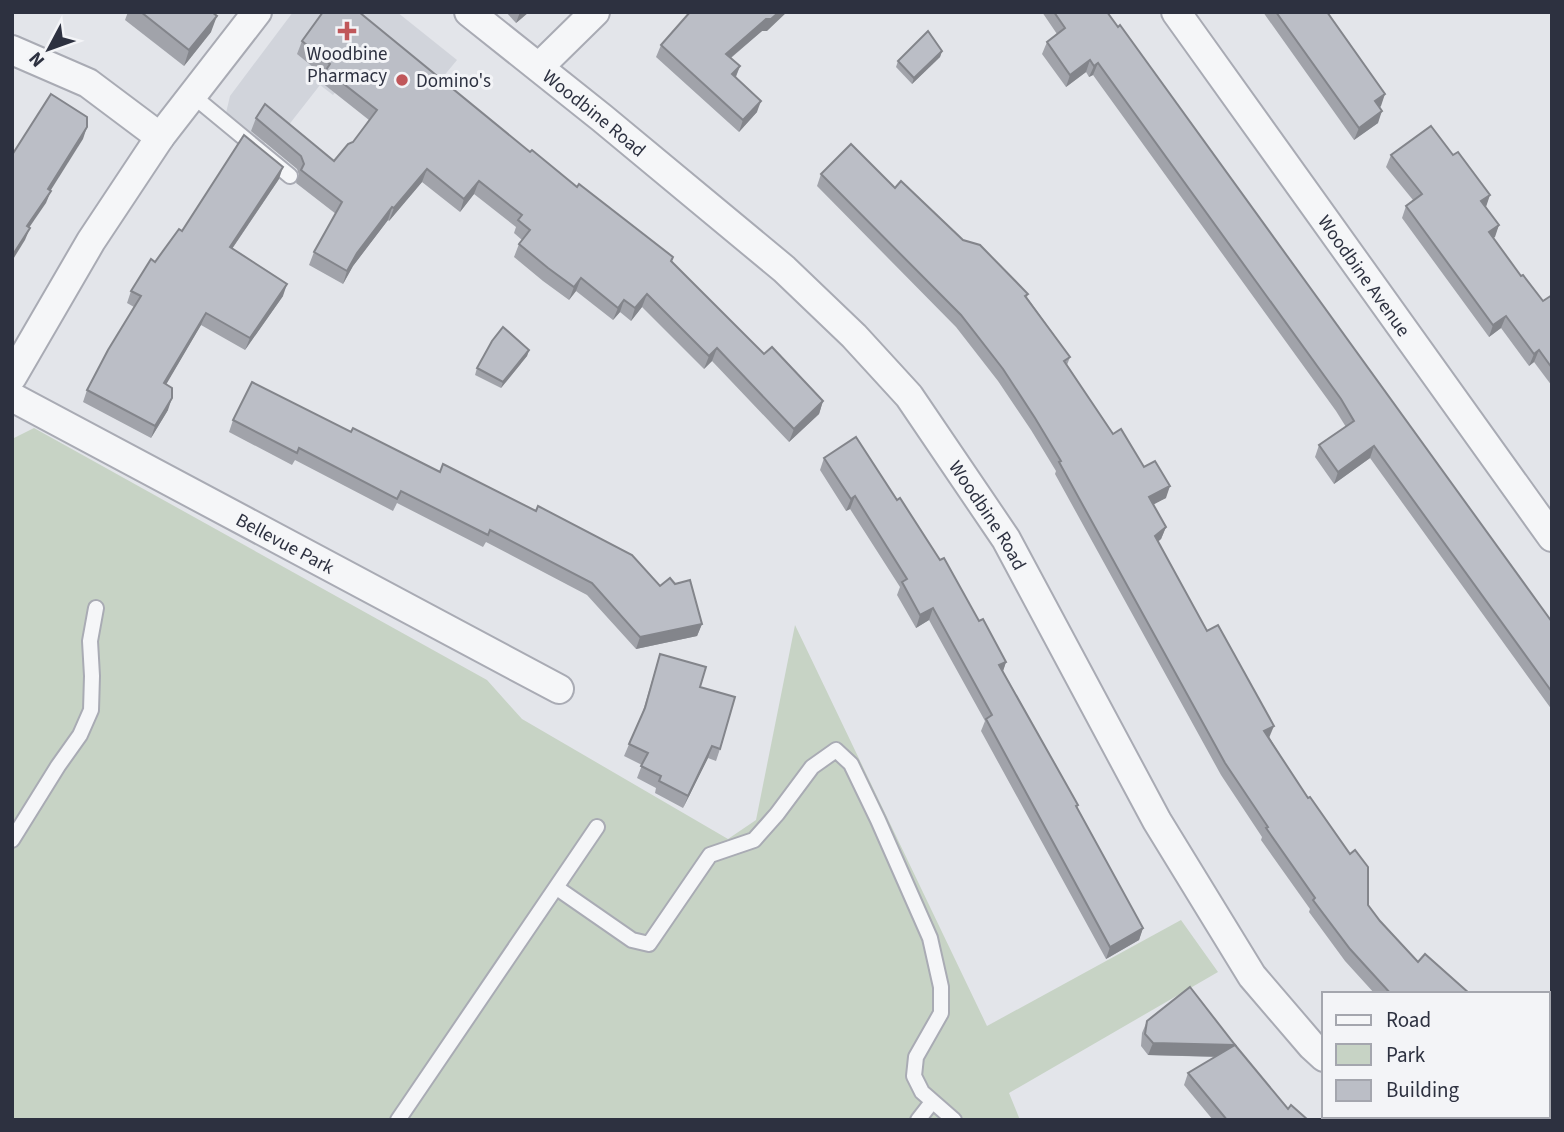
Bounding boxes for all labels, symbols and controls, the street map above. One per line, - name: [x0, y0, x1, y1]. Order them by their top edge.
- north arrow: [14, 14, 84, 84]
- marker: Woodbine Pharmacy: [339, 23, 355, 39]
- place label: Woodbine Pharmacy: [306, 41, 388, 90]
- text: N: [23, 46, 52, 73]
- street label: Woodbine Road: [536, 64, 651, 164]
- place label: Domino's: [416, 68, 491, 95]
- marker: Domino's: [394, 72, 410, 88]
- street label: Woodbine Avenue: [1311, 210, 1416, 343]
- street label: Woodbine Road: [942, 456, 1032, 575]
- street label: Bellevue Park: [231, 507, 339, 582]
- legend: [1322, 992, 1550, 1118]
- text: Road: [1386, 1005, 1431, 1035]
- text: Park: [1386, 1040, 1426, 1070]
- text: Building: [1386, 1075, 1460, 1105]

